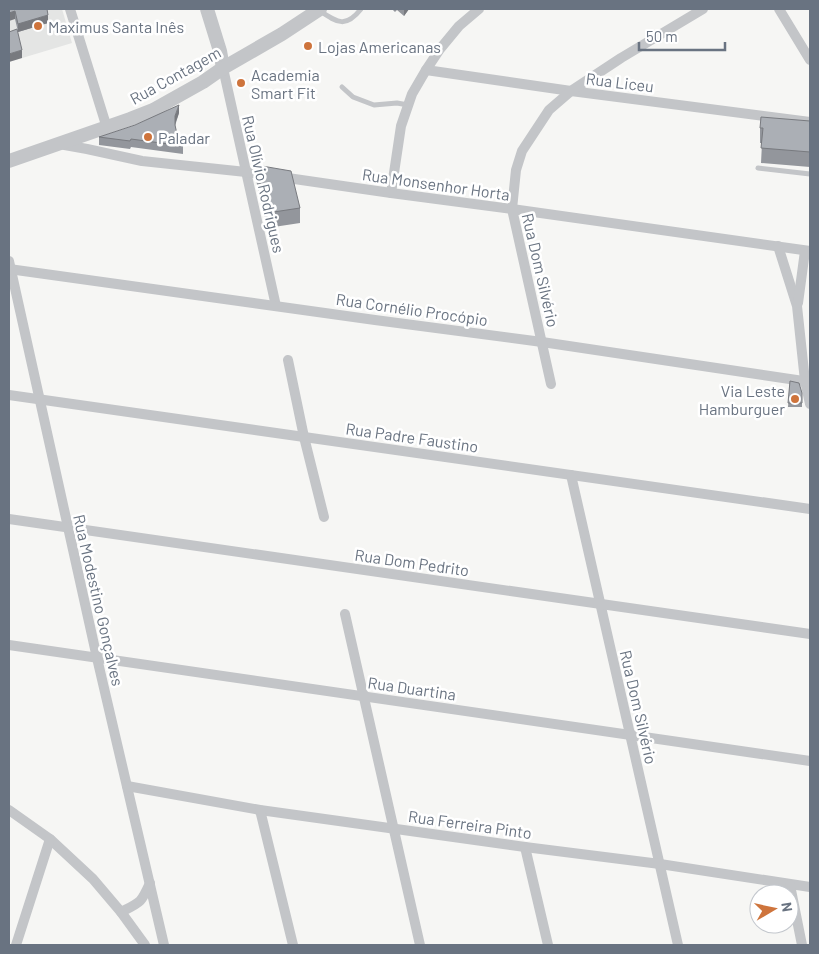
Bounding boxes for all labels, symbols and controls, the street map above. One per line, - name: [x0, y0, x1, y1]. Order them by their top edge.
- place label: Maximus Santa Inês: [48, 17, 184, 36]
- marker: Maximus Santa Inês: [32, 20, 44, 32]
- scale bar: [639, 20, 725, 52]
- text: 50 m: [646, 27, 678, 45]
- place label: Lojas Americanas: [318, 37, 441, 56]
- marker: Lojas Americanas: [302, 40, 314, 52]
- street label: Rua Contagem: [126, 42, 224, 108]
- place label: Academia Smart Fit: [251, 65, 320, 102]
- street label: Rua Liceu: [585, 68, 655, 96]
- marker: Academia Smart Fit: [235, 77, 247, 89]
- street label: Rua Olívio Rodrigues: [239, 113, 289, 255]
- place label: Paladar: [158, 128, 210, 147]
- marker: Paladar: [142, 131, 154, 143]
- street label: Rua Monsenhor Horta: [361, 164, 511, 204]
- street label: Rua Dom Silvério: [519, 211, 563, 329]
- street label: Rua Cornélio Procópio: [335, 289, 489, 329]
- place label: Via Leste Hamburguer: [699, 381, 785, 418]
- marker: Via Leste Hamburguer: [789, 393, 801, 405]
- street label: Rua Padre Faustino: [344, 418, 480, 456]
- street label: Rua Modestino Gonçalves: [70, 512, 128, 688]
- street label: Rua Dom Pedrito: [354, 545, 470, 579]
- street label: Rua Dom Silvério: [617, 648, 661, 766]
- street label: Rua Duartina: [367, 672, 457, 704]
- street label: Rua Ferreira Pinto: [407, 806, 533, 842]
- north arrow: [749, 884, 799, 934]
- text: N: [778, 901, 796, 913]

